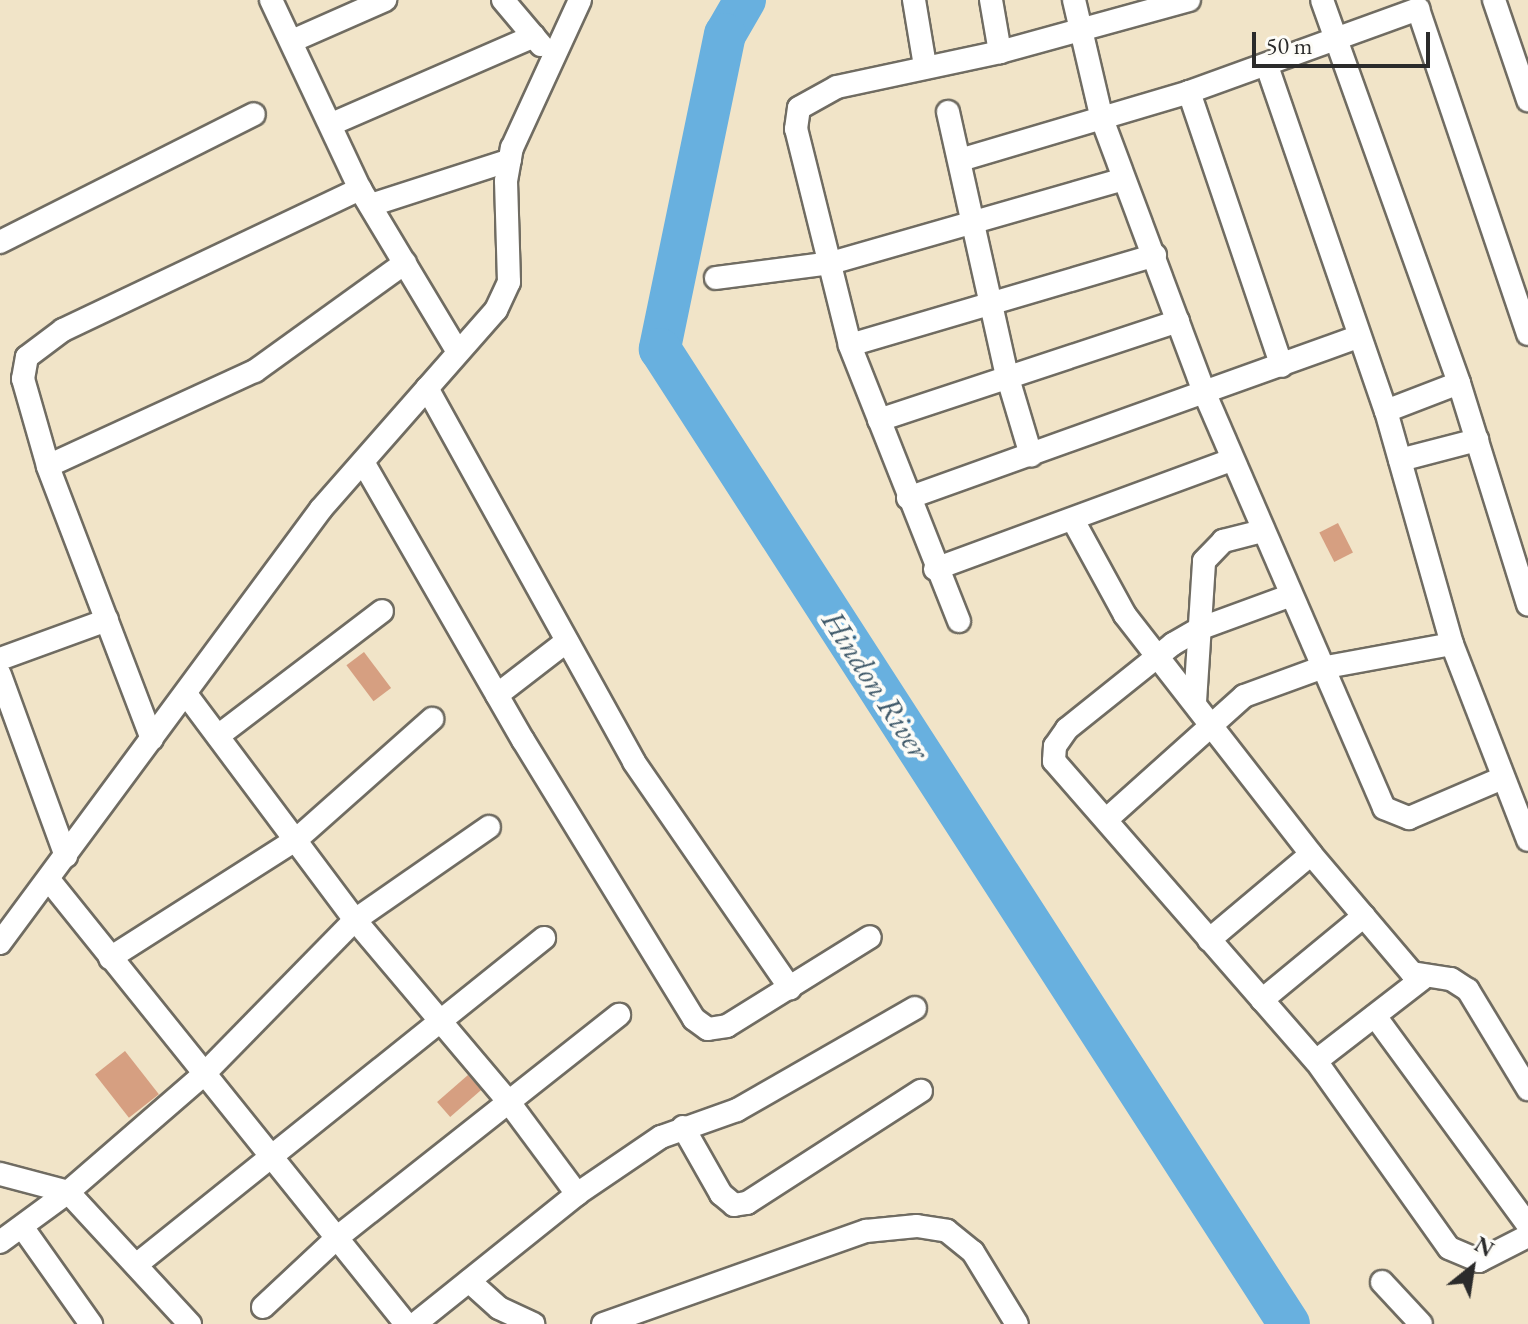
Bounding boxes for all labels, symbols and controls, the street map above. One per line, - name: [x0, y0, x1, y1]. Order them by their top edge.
- scale bar: [1256, 16, 1434, 66]
- text: 50 m: [1266, 30, 1313, 61]
- water label: Hindon River: [814, 604, 938, 766]
- north arrow: [1432, 1228, 1512, 1308]
- text: N: [1469, 1230, 1499, 1264]

